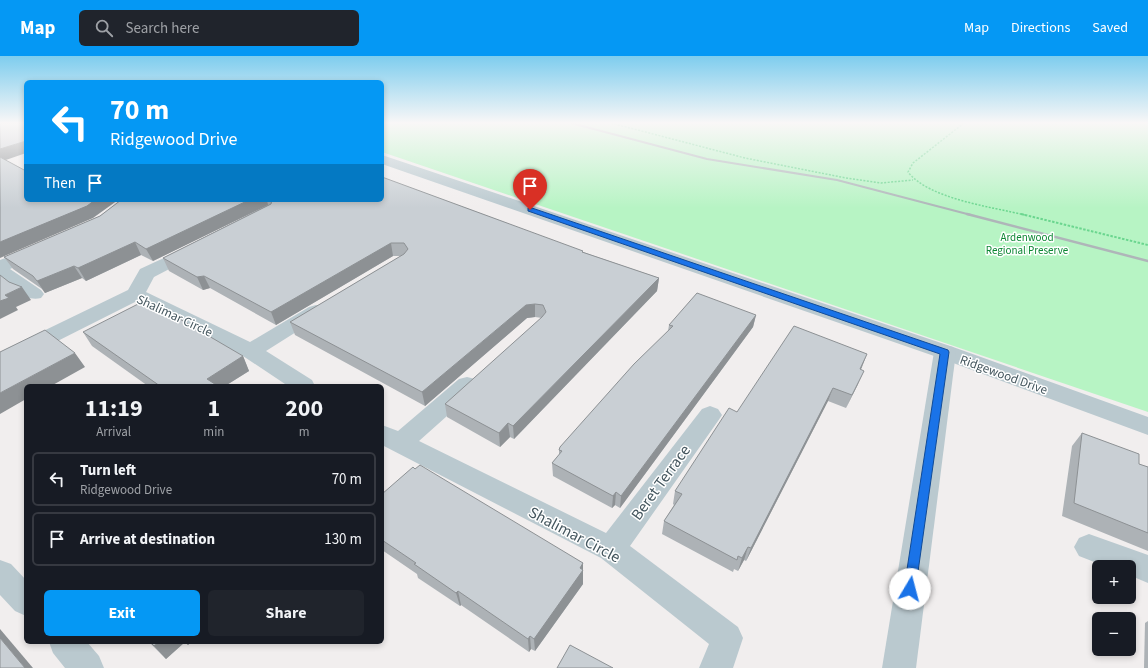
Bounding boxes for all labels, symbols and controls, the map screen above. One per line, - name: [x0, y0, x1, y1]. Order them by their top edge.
- search box: [79, 10, 359, 46]
- text: Map: [20, 15, 55, 42]
- icon: search: [93, 17, 115, 39]
- text: Search here: [125, 18, 199, 39]
- text: Map: [964, 18, 989, 38]
- text: Directions: [1011, 18, 1070, 38]
- text: Saved: [1092, 18, 1128, 38]
- text: 70 m: [110, 90, 169, 130]
- icon: left: [44, 96, 96, 148]
- text: Ridgewood Drive: [110, 127, 238, 152]
- pin: [513, 169, 547, 210]
- icon: arrive: [84, 172, 106, 194]
- text: Then: [44, 173, 76, 194]
- icon: arrive: [519, 175, 541, 197]
- park label: Ardenwood Regional Preserve: [986, 230, 1069, 258]
- street label: Shalimar Circle: [134, 290, 216, 341]
- street label: Ridgewood Drive: [957, 351, 1050, 399]
- text: 11:19: [85, 391, 143, 426]
- text: 1: [208, 391, 220, 426]
- text: 200: [285, 391, 323, 426]
- text: Arrival: [96, 423, 131, 441]
- text: min: [203, 423, 224, 441]
- text: m: [299, 423, 310, 441]
- street label: Beret Terrace: [626, 440, 696, 525]
- text: Turn left: [80, 460, 136, 481]
- icon: left: [46, 468, 68, 490]
- text: 70 m: [332, 469, 362, 490]
- text: Ridgewood Drive: [80, 481, 172, 499]
- street label: Shalimar Circle: [525, 501, 624, 568]
- icon: arrive: [46, 528, 68, 550]
- text: Arrive at destination: [80, 529, 215, 550]
- text: 130 m: [324, 529, 362, 550]
- map controls: [1092, 560, 1136, 656]
- button: +: [1092, 560, 1136, 604]
- position arrow: [889, 568, 931, 610]
- button: Exit: [44, 590, 200, 636]
- button: Share: [208, 590, 364, 636]
- button: −: [1092, 612, 1136, 656]

